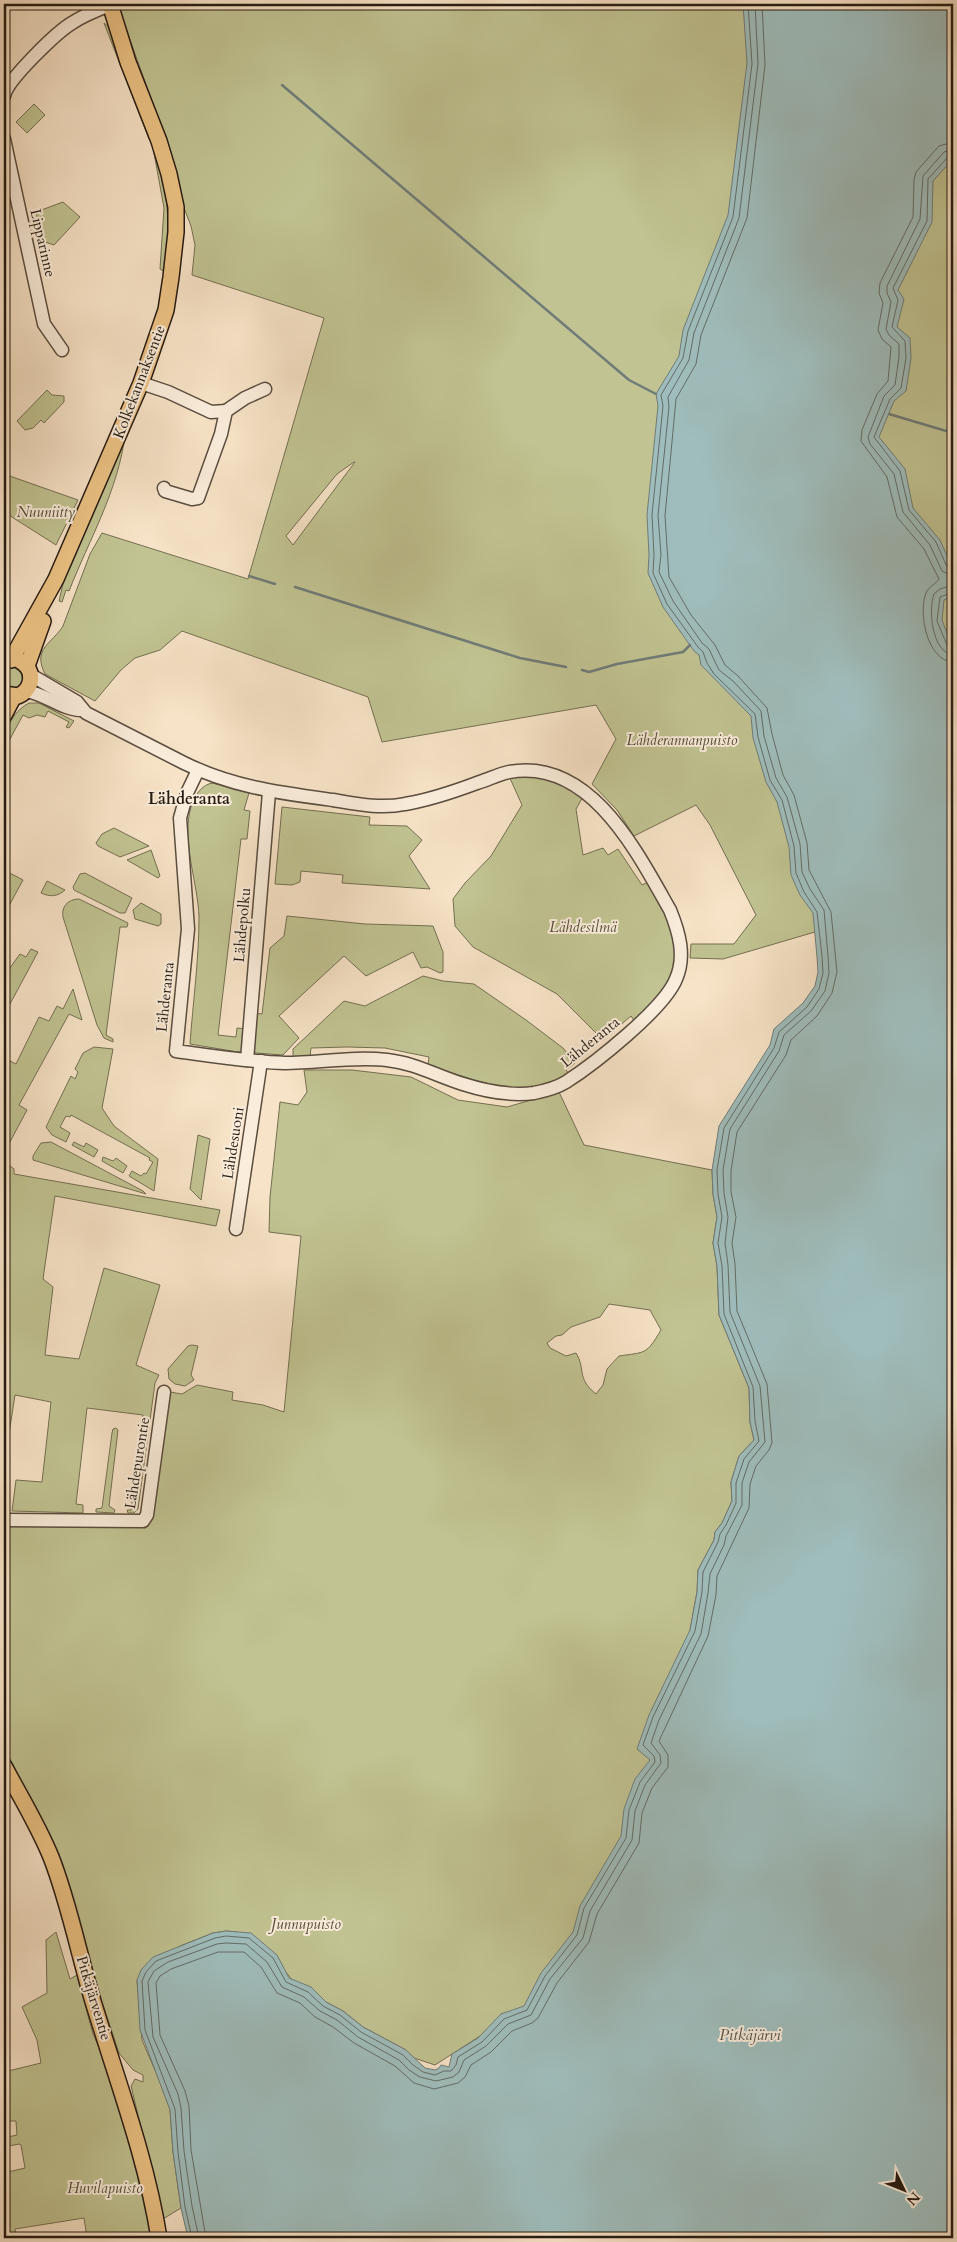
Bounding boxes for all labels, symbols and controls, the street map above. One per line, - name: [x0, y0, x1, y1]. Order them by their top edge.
- street label: Lipparinne: [25, 207, 61, 279]
- street label: Kolkekannaksentie: [108, 322, 170, 442]
- park label: Nuuniitty: [17, 502, 76, 522]
- park label: Lähderannanpuisto: [627, 730, 737, 750]
- district label: Lähderanta: [148, 788, 230, 810]
- street label: Lähdepolku: [229, 887, 255, 963]
- park label: Lähdesilmä: [549, 917, 618, 937]
- street label: Lähderanta: [151, 960, 179, 1033]
- street label: Lähderanta: [556, 1012, 624, 1072]
- street label: Lähdesuoni: [217, 1105, 249, 1181]
- street label: Lähdepurontie: [120, 1415, 154, 1510]
- park label: Junnupuisto: [267, 1914, 341, 1934]
- street label: Pitkäjärventie: [72, 1953, 116, 2043]
- water label: Pitkäjärvi: [719, 2024, 781, 2046]
- north arrow: [880, 2164, 930, 2214]
- park label: Huvilapuisto: [67, 2178, 143, 2198]
- text: N: [902, 2188, 924, 2209]

